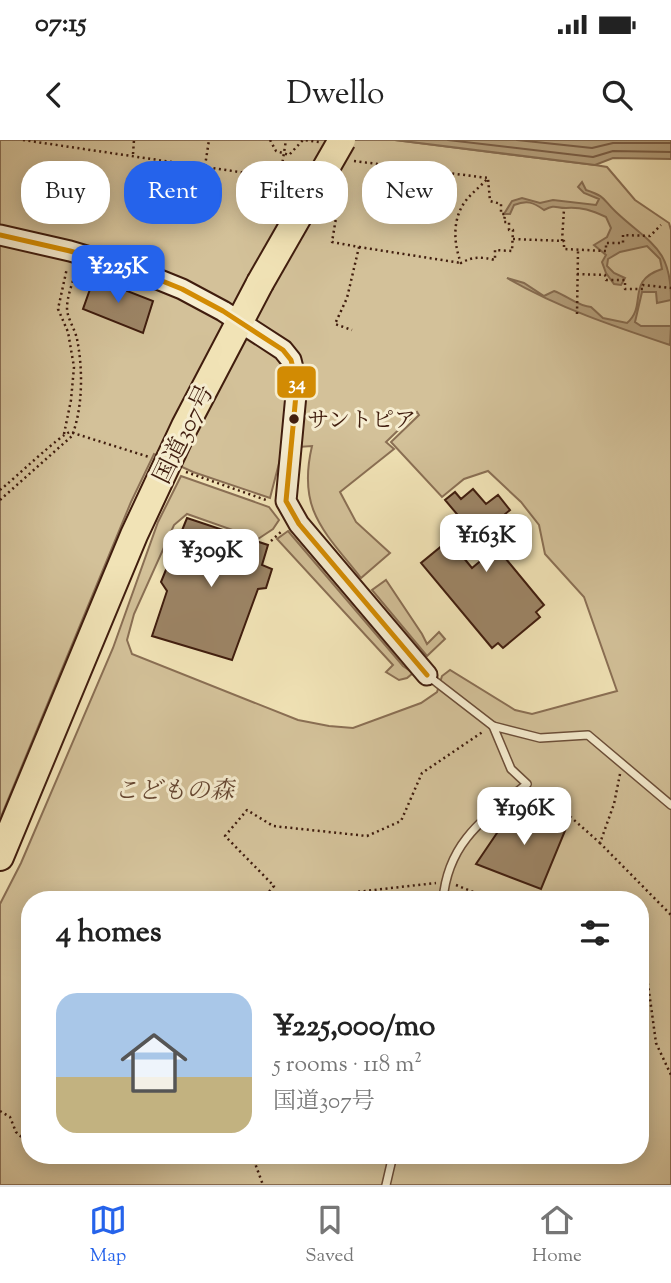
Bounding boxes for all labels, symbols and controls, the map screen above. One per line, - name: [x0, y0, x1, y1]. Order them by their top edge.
- text: 07:15: [35, 6, 86, 43]
- text: Dwello: [286, 72, 385, 118]
- icon: back: [35, 76, 73, 114]
- icon: search: [598, 76, 636, 114]
- chip: Buy: [21, 161, 110, 224]
- chip: Rent: [124, 161, 222, 224]
- chip: Filters: [236, 161, 348, 224]
- chip: New: [362, 161, 457, 224]
- pin: ¥225K: [69, 246, 167, 305]
- text: ¥225K: [88, 251, 148, 284]
- line badge: 34: [276, 365, 317, 399]
- text: 34: [288, 371, 306, 398]
- street label: 国道307号: [146, 380, 223, 490]
- place label: サントピア: [307, 406, 416, 438]
- marker: サントピア: [287, 412, 301, 426]
- pin: ¥163K: [437, 514, 535, 574]
- text: ¥163K: [456, 520, 516, 553]
- pin: ¥309K: [162, 530, 260, 589]
- text: ¥309K: [179, 535, 243, 568]
- park label: こどもの森: [114, 775, 237, 809]
- pin: ¥196K: [475, 788, 573, 847]
- text: ¥196K: [493, 793, 555, 826]
- text: 4 homes: [56, 912, 162, 955]
- icon: filters: [576, 914, 614, 952]
- text: ¥225,000/mo: [273, 1006, 435, 1049]
- icon: home: [112, 1021, 196, 1105]
- text: 5 rooms · 118 m²: [273, 1049, 422, 1082]
- text: 国道307号: [273, 1086, 375, 1119]
- tab: Map: [89, 1201, 127, 1270]
- tab: Saved: [305, 1201, 354, 1270]
- tab: Home: [532, 1201, 582, 1270]

